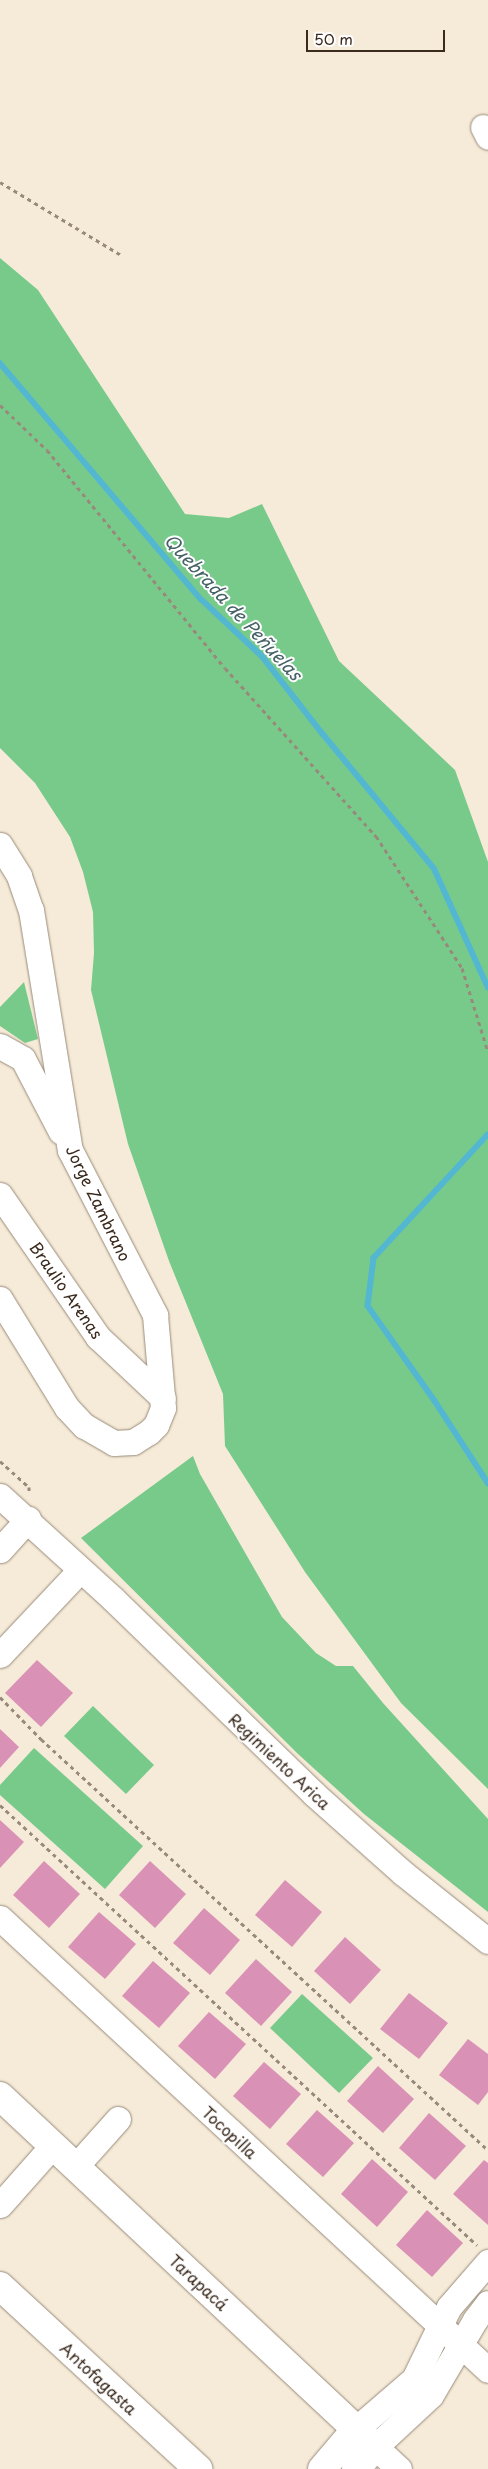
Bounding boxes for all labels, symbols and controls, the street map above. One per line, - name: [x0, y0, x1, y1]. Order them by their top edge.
- scale bar: [308, 20, 447, 52]
- text: 50 m: [314, 27, 353, 50]
- water label: Quebrada de Peñuelas: [159, 529, 307, 685]
- street label: Jorge Zambrano: [63, 1142, 135, 1264]
- street label: Braulio Arenas: [27, 1238, 107, 1342]
- street label: Regimiento Arica: [225, 1709, 335, 1813]
- street label: Tocopilla: [199, 2102, 261, 2162]
- street label: Tarapacá: [166, 2250, 232, 2314]
- street label: Antofagasta: [57, 2338, 141, 2418]

